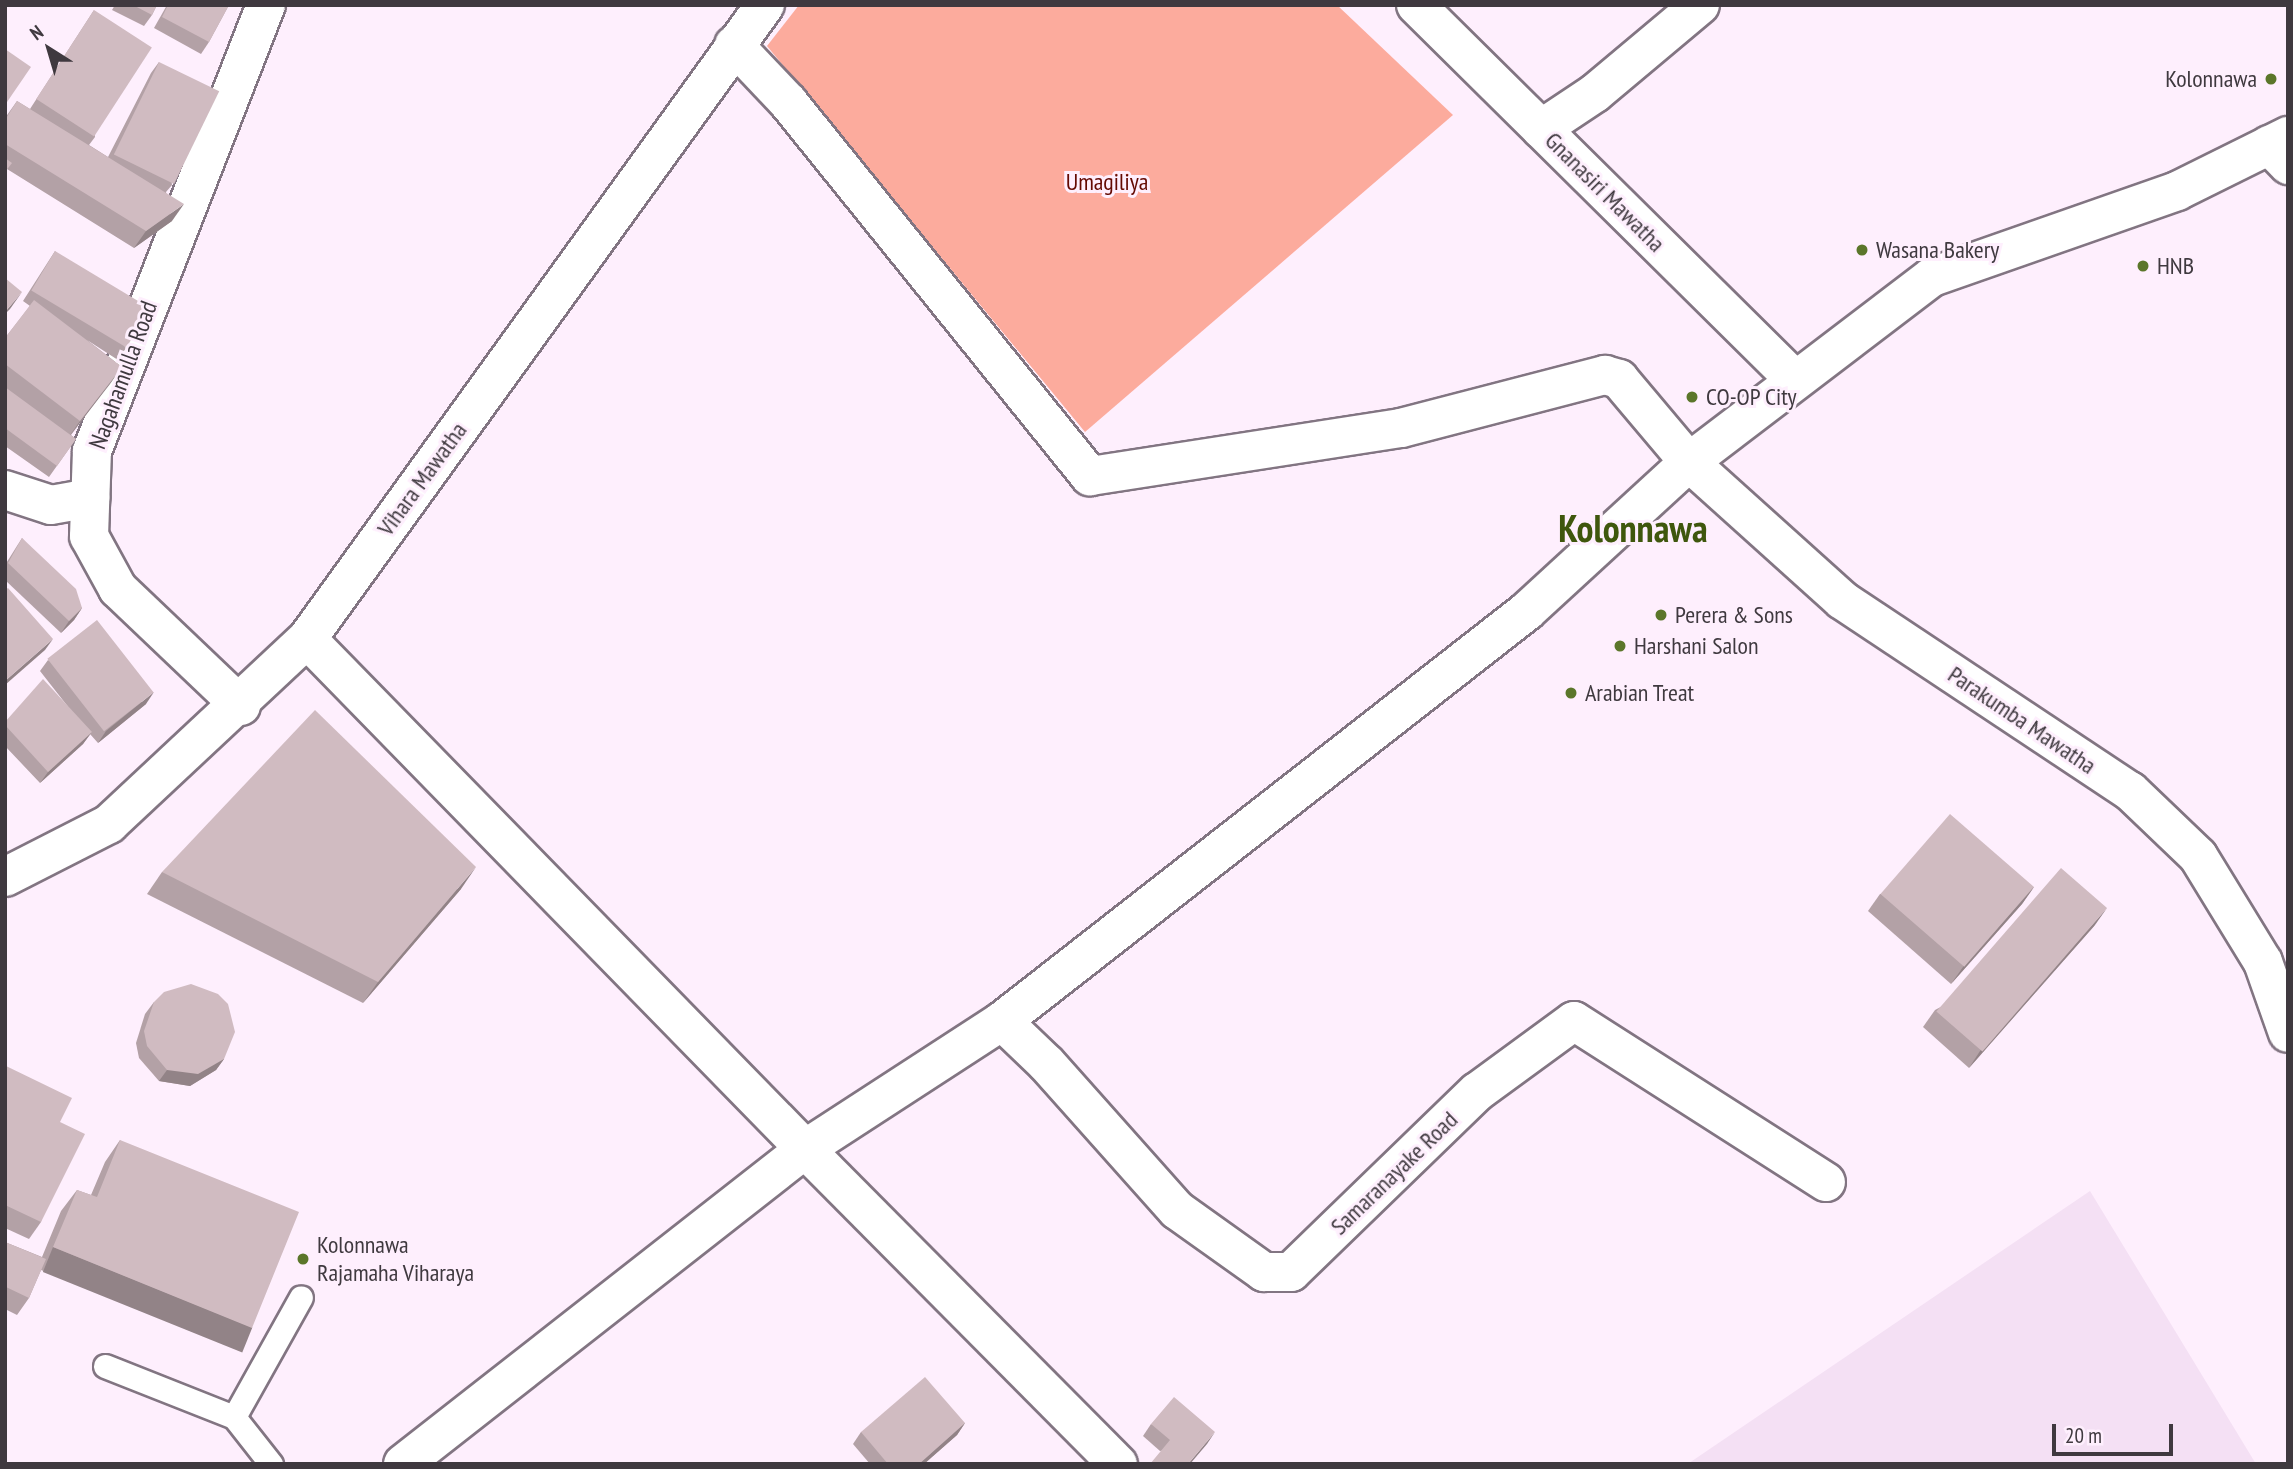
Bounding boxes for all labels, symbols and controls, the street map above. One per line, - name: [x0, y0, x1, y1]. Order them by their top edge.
- north arrow: [14, 14, 84, 84]
- text: N: [25, 20, 48, 45]
- place label: Kolonnawa: [2165, 65, 2257, 93]
- marker: Kolonnawa: [2263, 71, 2279, 87]
- street label: Gnanasiri Mawatha: [1539, 126, 1671, 258]
- park label: Umagiliya: [1066, 168, 1148, 196]
- place label: Wasana Bakery: [1876, 236, 1999, 264]
- marker: Wasana Bakery: [1854, 242, 1870, 258]
- place label: HNB: [2157, 252, 2194, 280]
- marker: HNB: [2135, 258, 2151, 274]
- street label: Nagahamulla Road: [83, 297, 163, 453]
- place label: CO-OP City: [1706, 383, 1797, 411]
- marker: CO-OP City: [1684, 389, 1700, 405]
- street label: Vihara Mawatha: [371, 417, 473, 541]
- district label: Kolonnawa: [1558, 505, 1708, 551]
- place label: Perera & Sons: [1675, 601, 1793, 629]
- marker: Perera & Sons: [1653, 607, 1669, 623]
- place label: Harshani Salon: [1634, 632, 1759, 660]
- marker: Harshani Salon: [1612, 638, 1628, 654]
- street label: Parakumba Mawatha: [1943, 660, 2101, 780]
- place label: Arabian Treat: [1585, 679, 1695, 707]
- marker: Arabian Treat: [1563, 685, 1579, 701]
- street label: Samaranayake Road: [1325, 1105, 1463, 1241]
- place label: Kolonnawa Rajamaha Viharaya: [317, 1231, 475, 1287]
- marker: Kolonnawa Rajamaha Viharaya: [295, 1251, 311, 1267]
- scale bar: [2055, 1410, 2176, 1454]
- text: 20 m: [2065, 1422, 2102, 1449]

